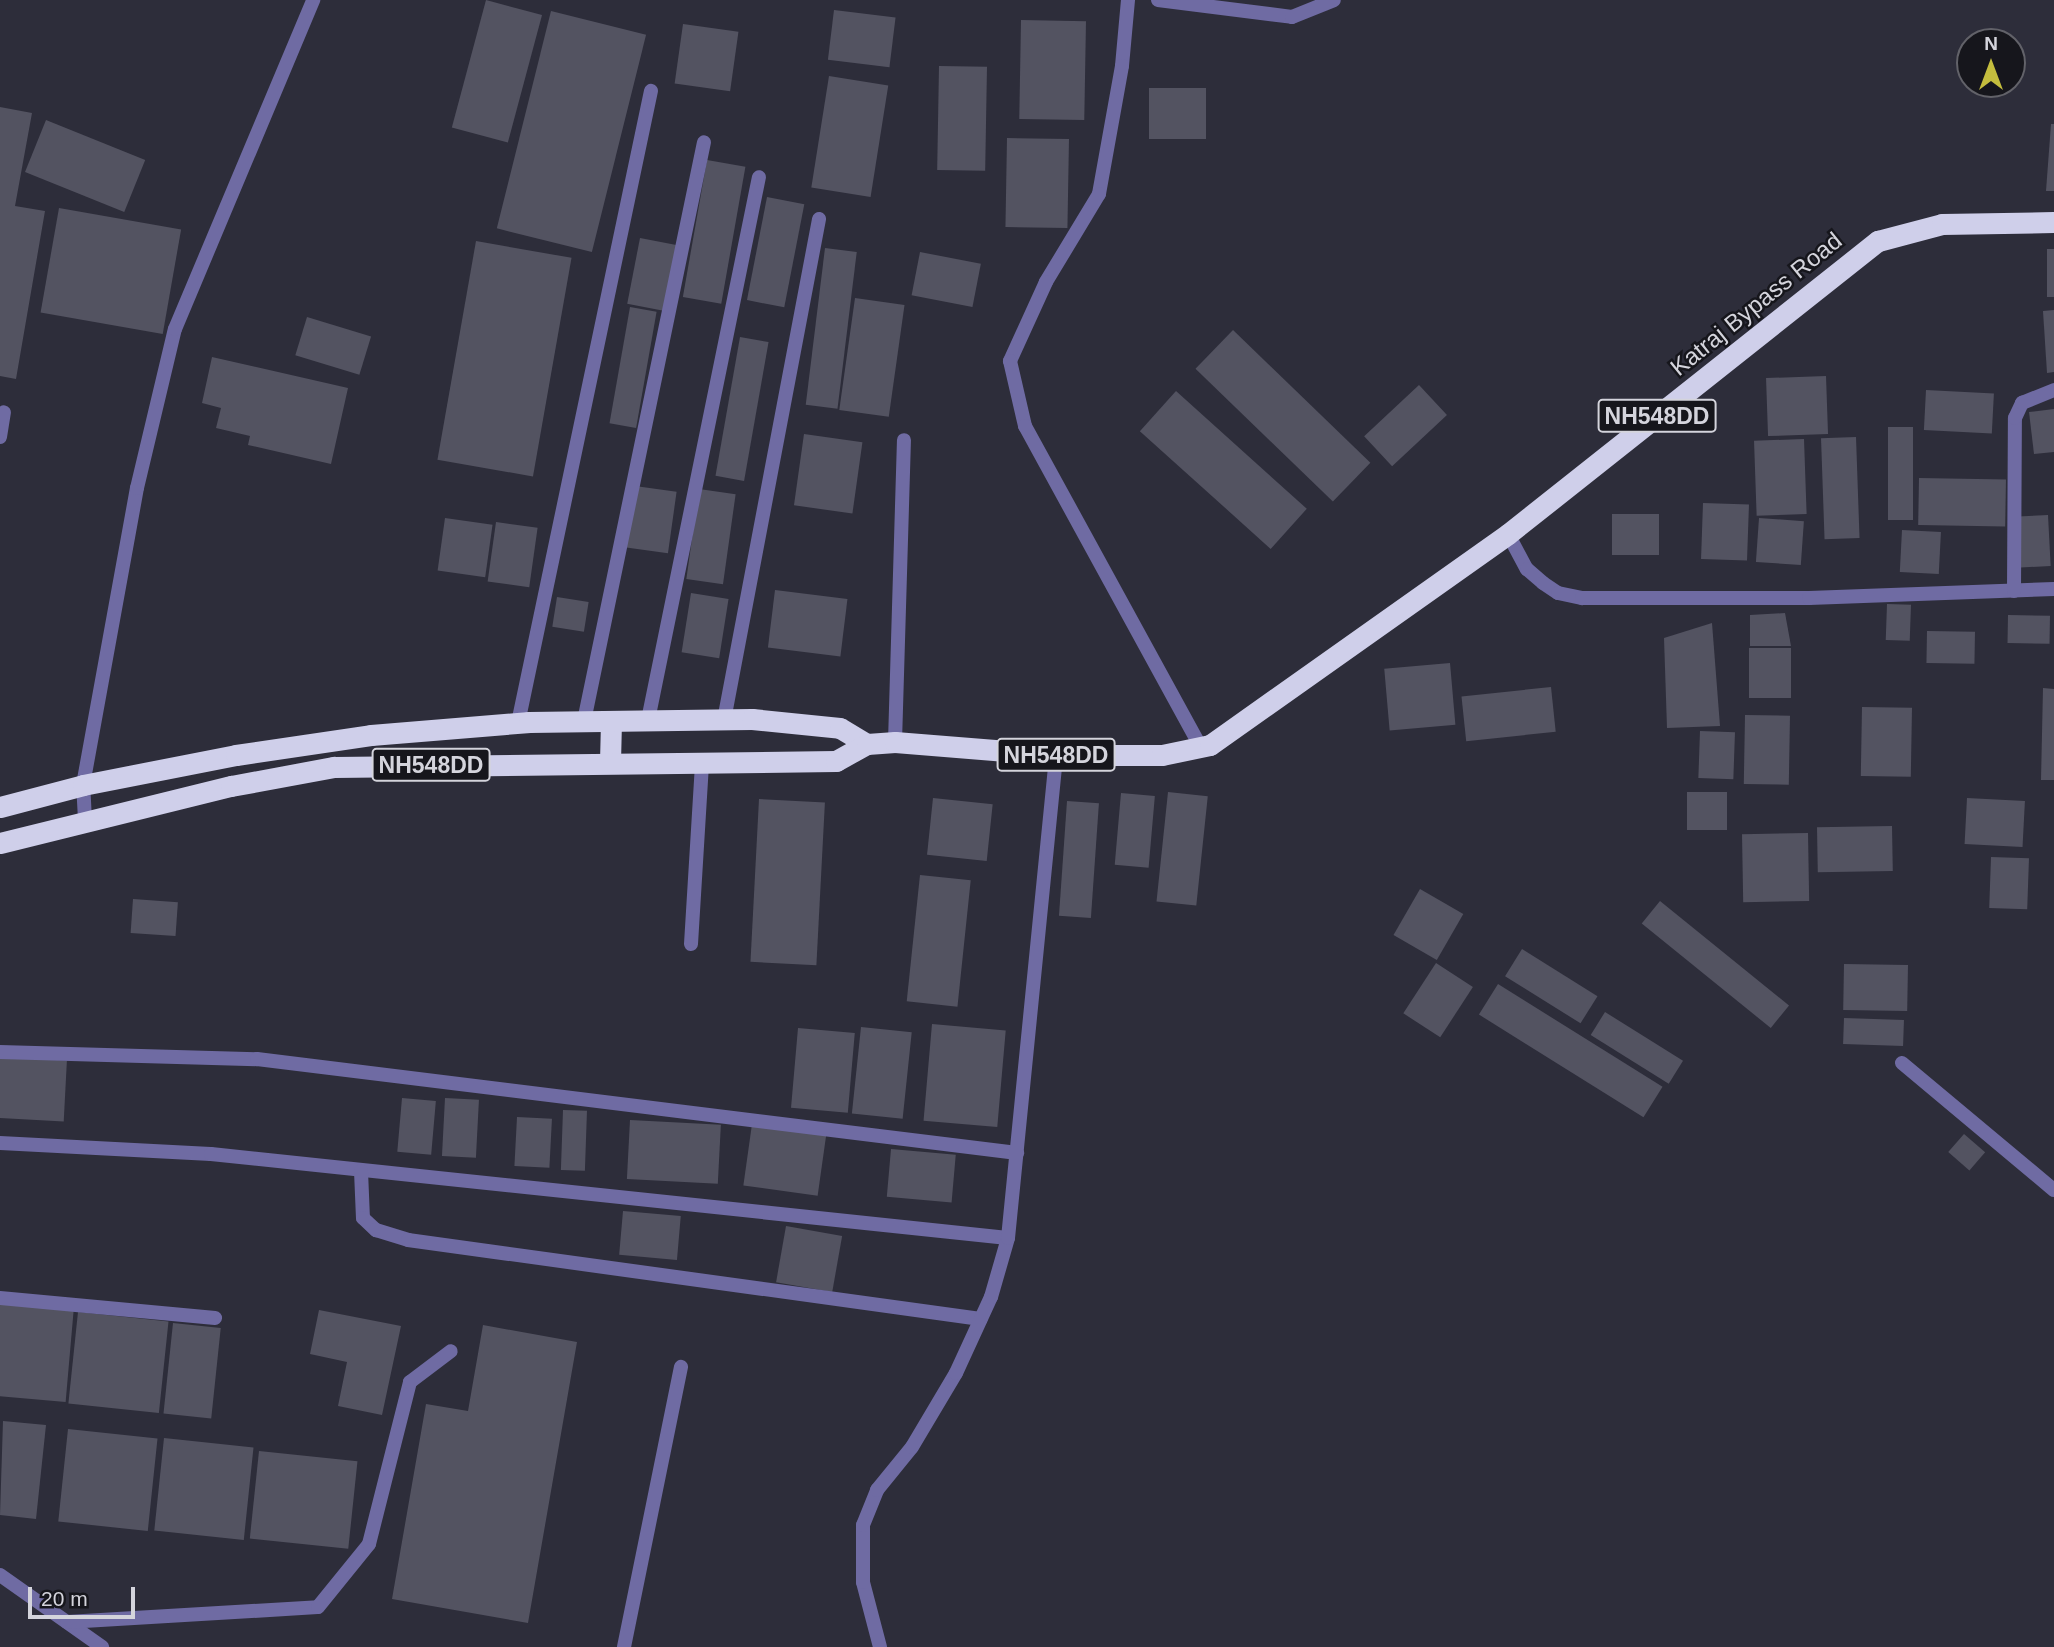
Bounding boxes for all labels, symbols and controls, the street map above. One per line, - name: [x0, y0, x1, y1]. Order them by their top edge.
- north arrow: [1956, 28, 2026, 98]
- text: N: [1984, 33, 1998, 54]
- street label: Katraj Bypass Road: [1665, 226, 1847, 382]
- road number: NH548DD: [1598, 396, 1716, 436]
- road number: NH548DD: [996, 736, 1116, 775]
- road number: NH548DD: [372, 746, 490, 785]
- scale bar: [32, 1574, 138, 1618]
- text: 20 m: [41, 1587, 88, 1610]

